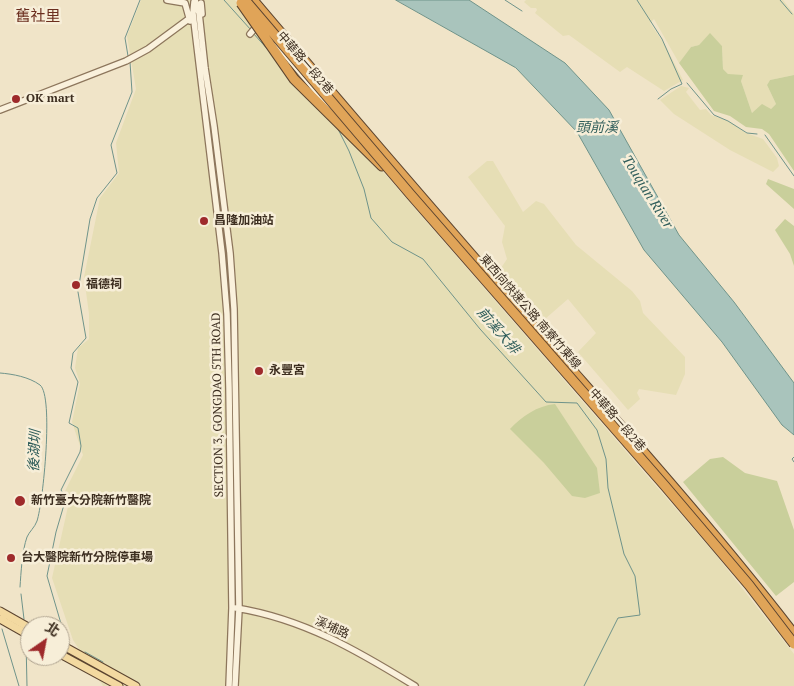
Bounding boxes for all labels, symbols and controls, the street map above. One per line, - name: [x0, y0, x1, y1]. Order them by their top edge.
- district label: 舊社里: [16, 8, 60, 26]
- street label: 中華路一段2巷: [274, 29, 336, 97]
- place label: OK mart: [26, 92, 75, 106]
- marker: OK mart: [10, 93, 22, 105]
- water label: 頭前溪: [576, 120, 618, 136]
- water label: Touqian River: [618, 152, 676, 232]
- place label: 昌隆加油站: [214, 214, 274, 228]
- marker: 昌隆加油站: [198, 215, 210, 227]
- street label: 東西向快速公路 南寮竹東線: [476, 252, 584, 372]
- place label: 福德祠: [86, 278, 122, 292]
- marker: 福德祠: [70, 279, 82, 291]
- water label: 前溪大排: [473, 304, 523, 358]
- street label: SECTION 3, GONGDAO 5TH ROAD: [209, 312, 227, 498]
- place label: 永豐宮: [269, 364, 305, 378]
- marker: 永豐宮: [253, 365, 265, 377]
- street label: 中華路一段2巷: [586, 386, 648, 454]
- water label: 後湖圳: [26, 430, 44, 472]
- marker: 新竹臺大分院新竹醫院: [13, 494, 27, 508]
- place label: 新竹臺大分院新竹醫院: [31, 494, 151, 508]
- place label: 台大醫院新竹分院停車場: [21, 551, 153, 565]
- marker: 台大醫院新竹分院停車場: [5, 552, 17, 564]
- street label: 溪埔路: [313, 614, 351, 642]
- north arrow: [20, 616, 70, 666]
- text: 北: [42, 617, 64, 641]

